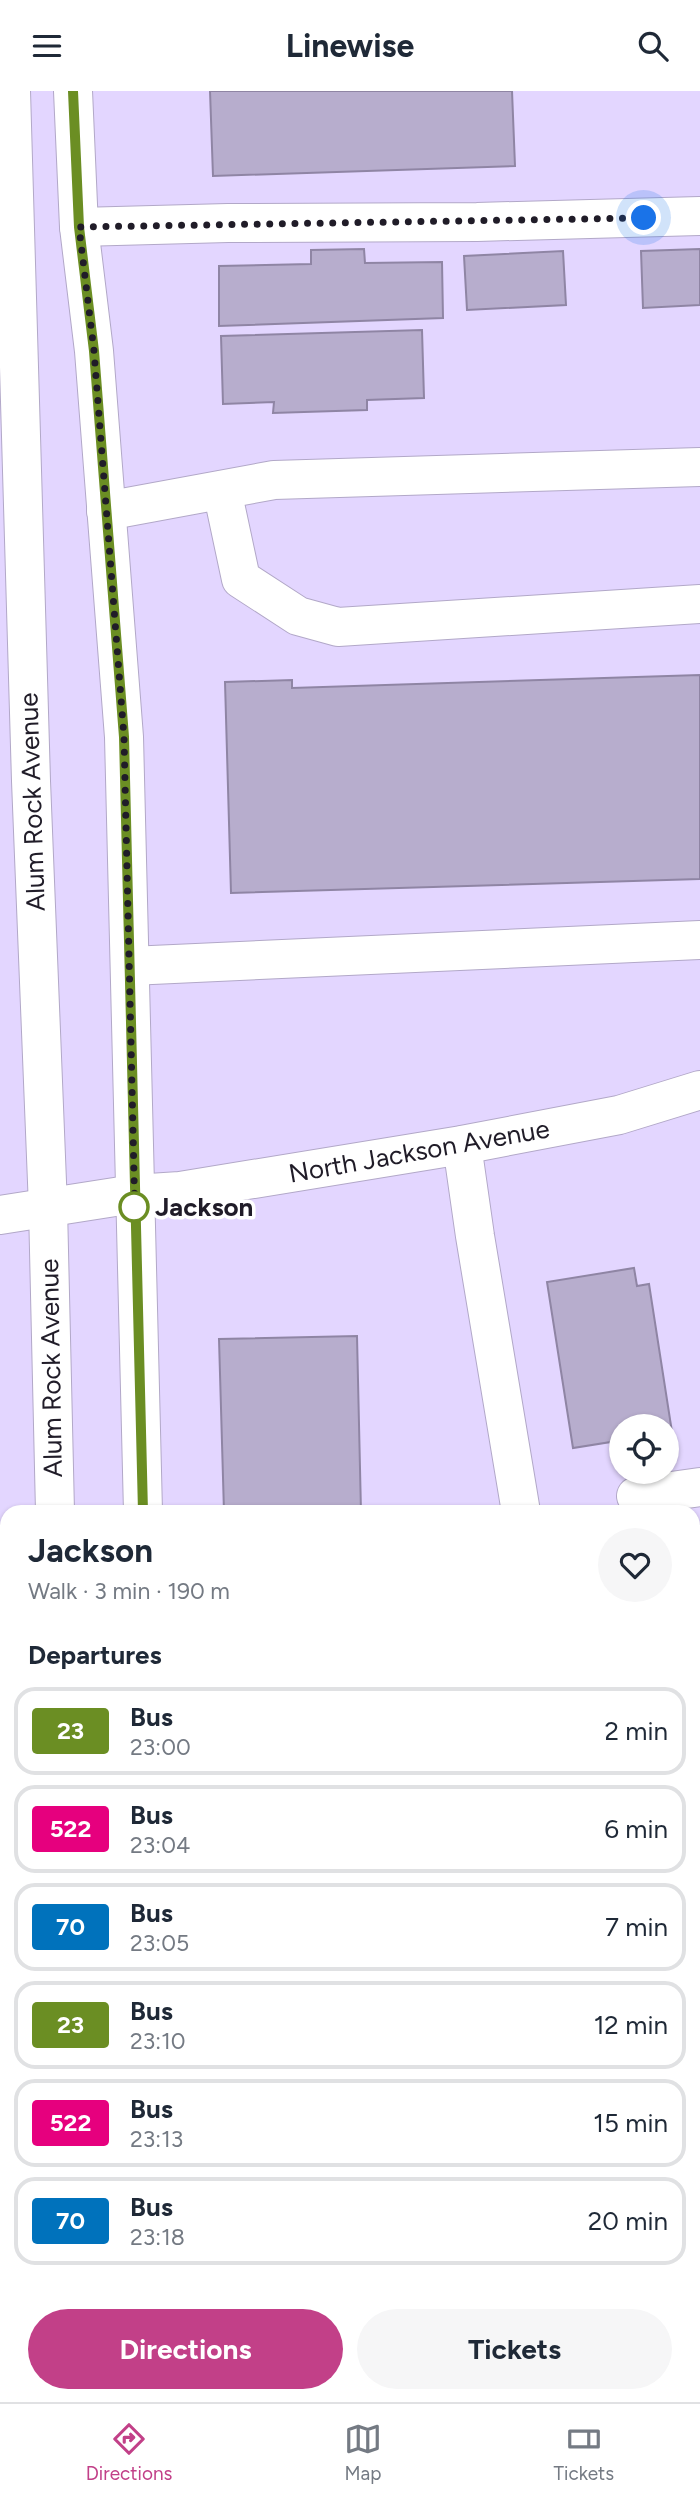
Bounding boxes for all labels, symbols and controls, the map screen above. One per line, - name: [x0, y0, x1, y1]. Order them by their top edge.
- icon: menu: [28, 27, 66, 65]
- text: Linewise: [286, 27, 414, 65]
- icon: search: [634, 27, 672, 65]
- your location: [626, 200, 661, 235]
- street label: Alum Rock Avenue: [12, 692, 52, 912]
- street label: North Jackson Avenue: [286, 1112, 552, 1190]
- place label: Jackson: [155, 1191, 253, 1223]
- marker: Jackson: [119, 1192, 149, 1222]
- street label: Alum Rock Avenue: [33, 1258, 69, 1478]
- map controls: [609, 1414, 679, 1484]
- button: locate: [609, 1414, 679, 1484]
- button: heart: [598, 1528, 672, 1602]
- text: Jackson: [28, 1531, 153, 1570]
- text: Walk · 3 min · 190 m: [28, 1577, 230, 1605]
- text: Departures: [28, 1639, 162, 1671]
- text: Bus: [130, 1701, 173, 1733]
- text: 2 min: [604, 1715, 668, 1747]
- text: 23: [57, 1716, 84, 1745]
- text: 23:00: [130, 1733, 191, 1761]
- text: Bus: [130, 1799, 173, 1831]
- text: 6 min: [604, 1813, 668, 1845]
- text: 522: [50, 1814, 91, 1843]
- text: 23:04: [130, 1831, 190, 1859]
- text: Bus: [130, 1897, 173, 1929]
- text: 7 min: [605, 1911, 668, 1943]
- text: 70: [56, 1912, 85, 1941]
- text: 23:05: [130, 1929, 189, 1957]
- text: Bus: [130, 1995, 173, 2027]
- text: 12 min: [594, 2009, 668, 2041]
- text: 23: [57, 2010, 84, 2039]
- text: 23:10: [130, 2027, 185, 2055]
- text: Bus: [130, 2093, 173, 2125]
- text: 15 min: [593, 2107, 668, 2139]
- text: 522: [50, 2108, 91, 2137]
- text: 23:13: [130, 2125, 183, 2153]
- text: Bus: [130, 2191, 173, 2223]
- text: 20 min: [588, 2205, 668, 2237]
- text: 70: [56, 2206, 85, 2235]
- text: 23:18: [130, 2223, 185, 2251]
- button: Directions: [28, 2309, 343, 2389]
- button: Tickets: [357, 2309, 672, 2389]
- tab: Directions: [86, 2420, 172, 2485]
- tab: Map: [344, 2420, 382, 2485]
- tab: Tickets: [554, 2420, 614, 2485]

